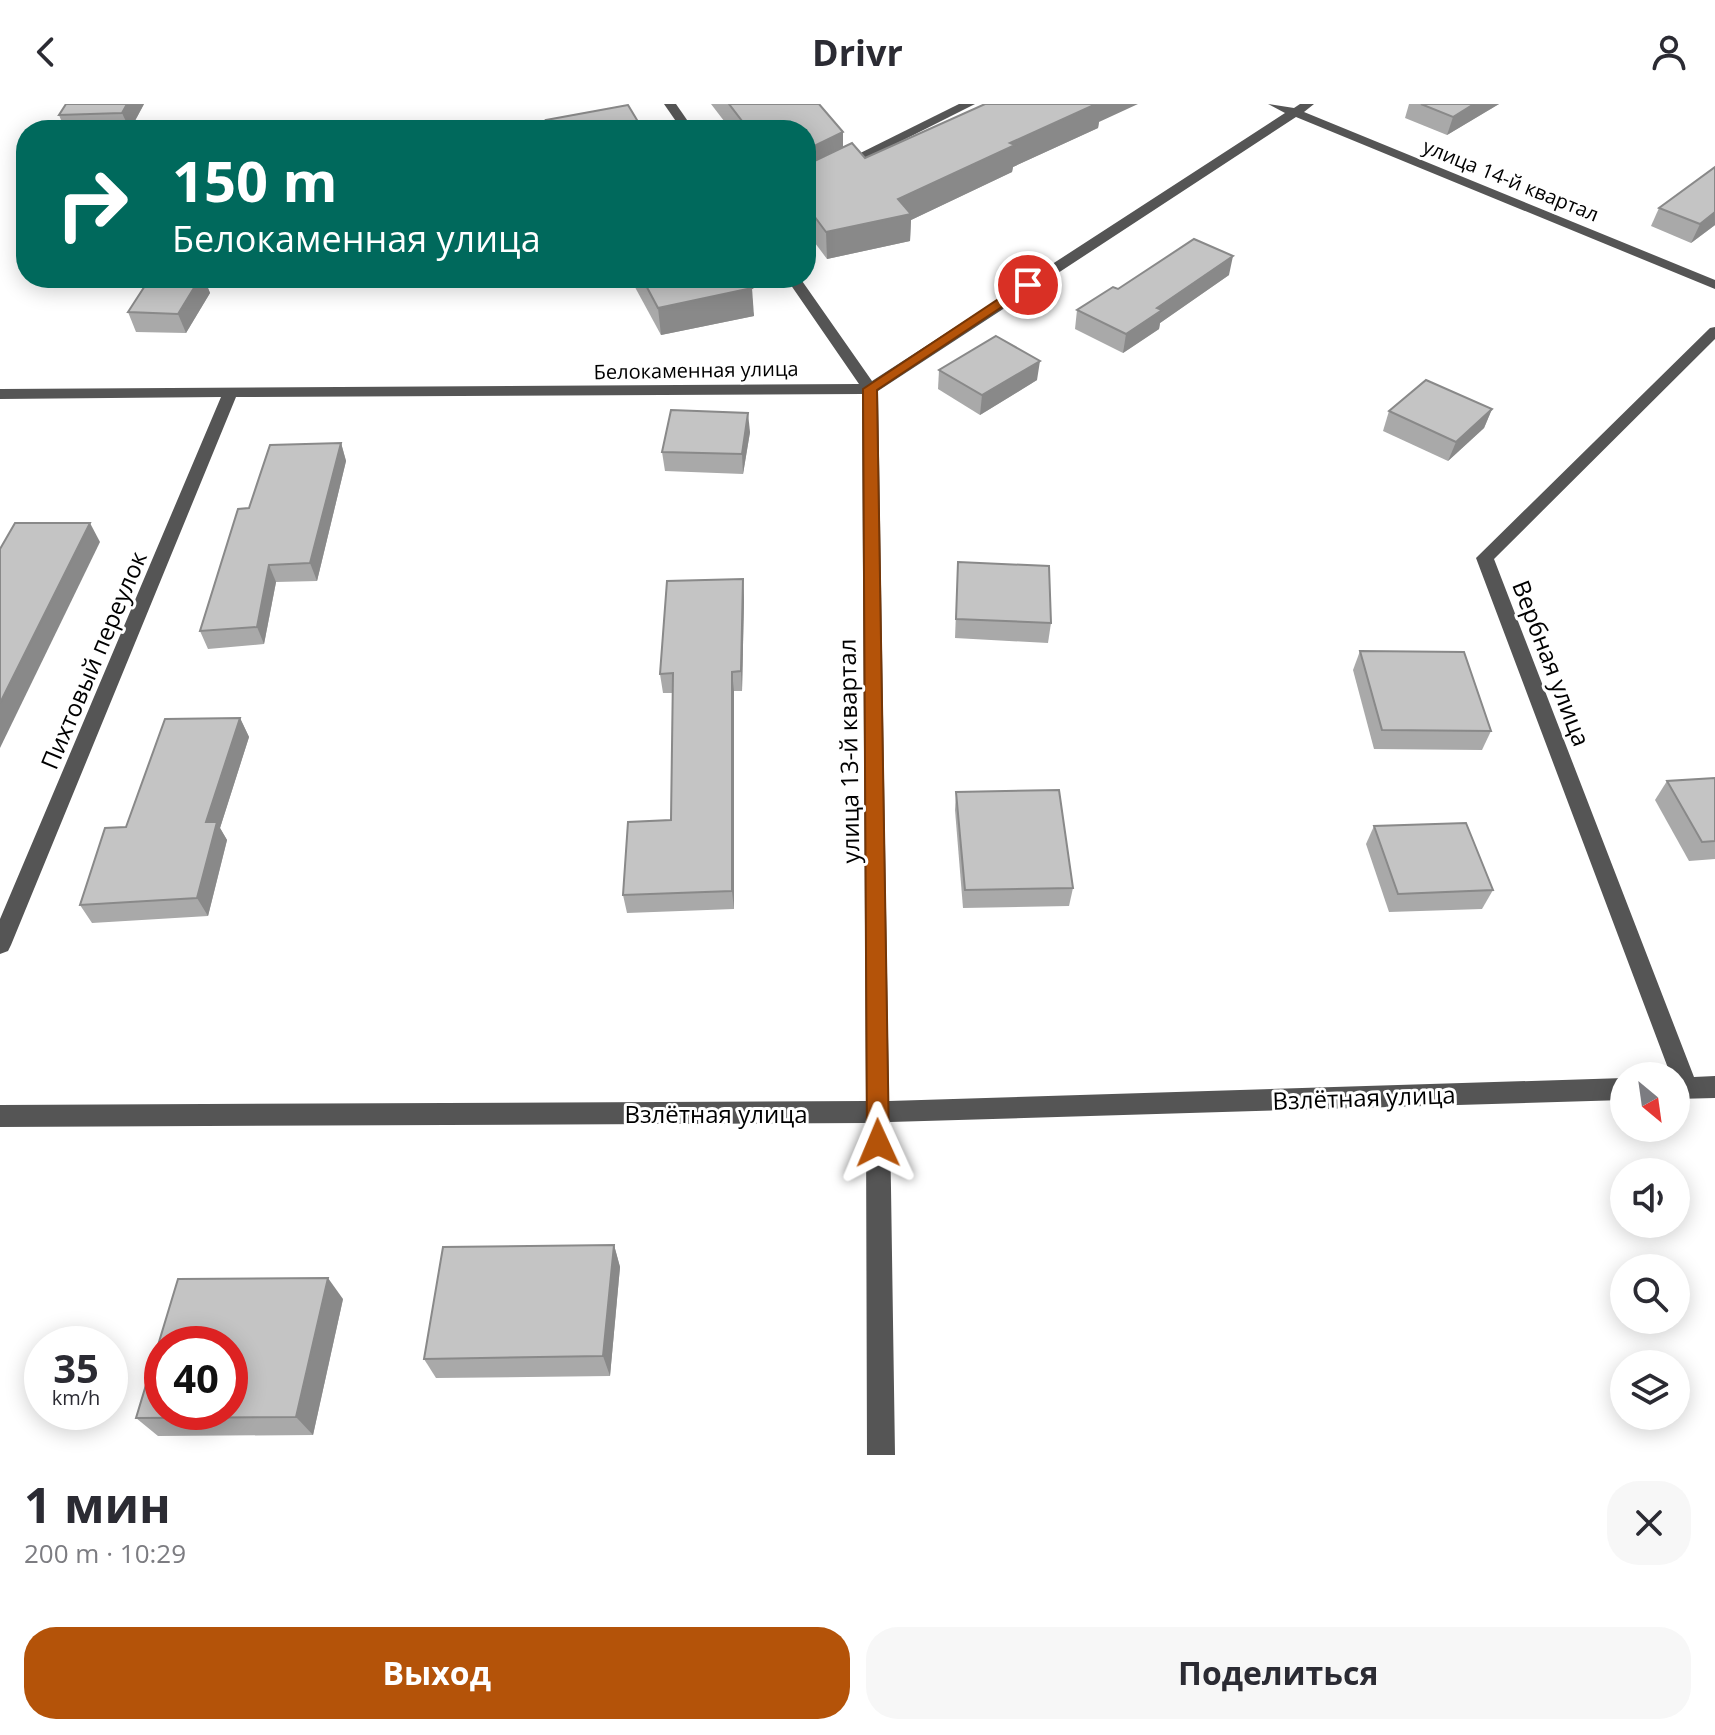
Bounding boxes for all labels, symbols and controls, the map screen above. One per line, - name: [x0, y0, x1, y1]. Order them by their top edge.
- text: Drivr: [812, 28, 903, 77]
- icon: back: [24, 30, 68, 74]
- icon: person: [1647, 30, 1691, 74]
- street label: улица 14-й квартал: [1419, 132, 1603, 228]
- text: 150 m: [172, 142, 338, 218]
- icon: right: [40, 152, 144, 256]
- text: Белокаменная улица: [172, 214, 541, 263]
- pin: [994, 251, 1062, 319]
- icon: arrive: [1006, 263, 1050, 307]
- street label: Белокаменная улица: [593, 355, 799, 385]
- street label: Пихтовый переулок: [32, 545, 154, 774]
- street label: Вербная улица: [1505, 575, 1599, 751]
- street label: улица 13-й квартал: [830, 638, 866, 864]
- north arrow: [1610, 1062, 1690, 1142]
- map controls: [1610, 1062, 1690, 1430]
- street label: Взлётная улица: [1272, 1077, 1456, 1117]
- street label: Взлётная улица: [624, 1097, 808, 1130]
- position arrow: [836, 1101, 920, 1185]
- button: sound: [1610, 1158, 1690, 1238]
- button: search: [1610, 1254, 1690, 1334]
- speed limit sign: 40: [144, 1326, 248, 1430]
- text: 35: [53, 1340, 99, 1395]
- button: layers: [1610, 1350, 1690, 1430]
- text: km/h: [52, 1384, 100, 1411]
- text: 1 мин: [24, 1472, 171, 1537]
- button: close: [1607, 1481, 1691, 1565]
- text: 200 m · 10:29: [24, 1535, 186, 1571]
- button: Выход: [24, 1627, 850, 1719]
- button: Поделиться: [866, 1627, 1691, 1719]

